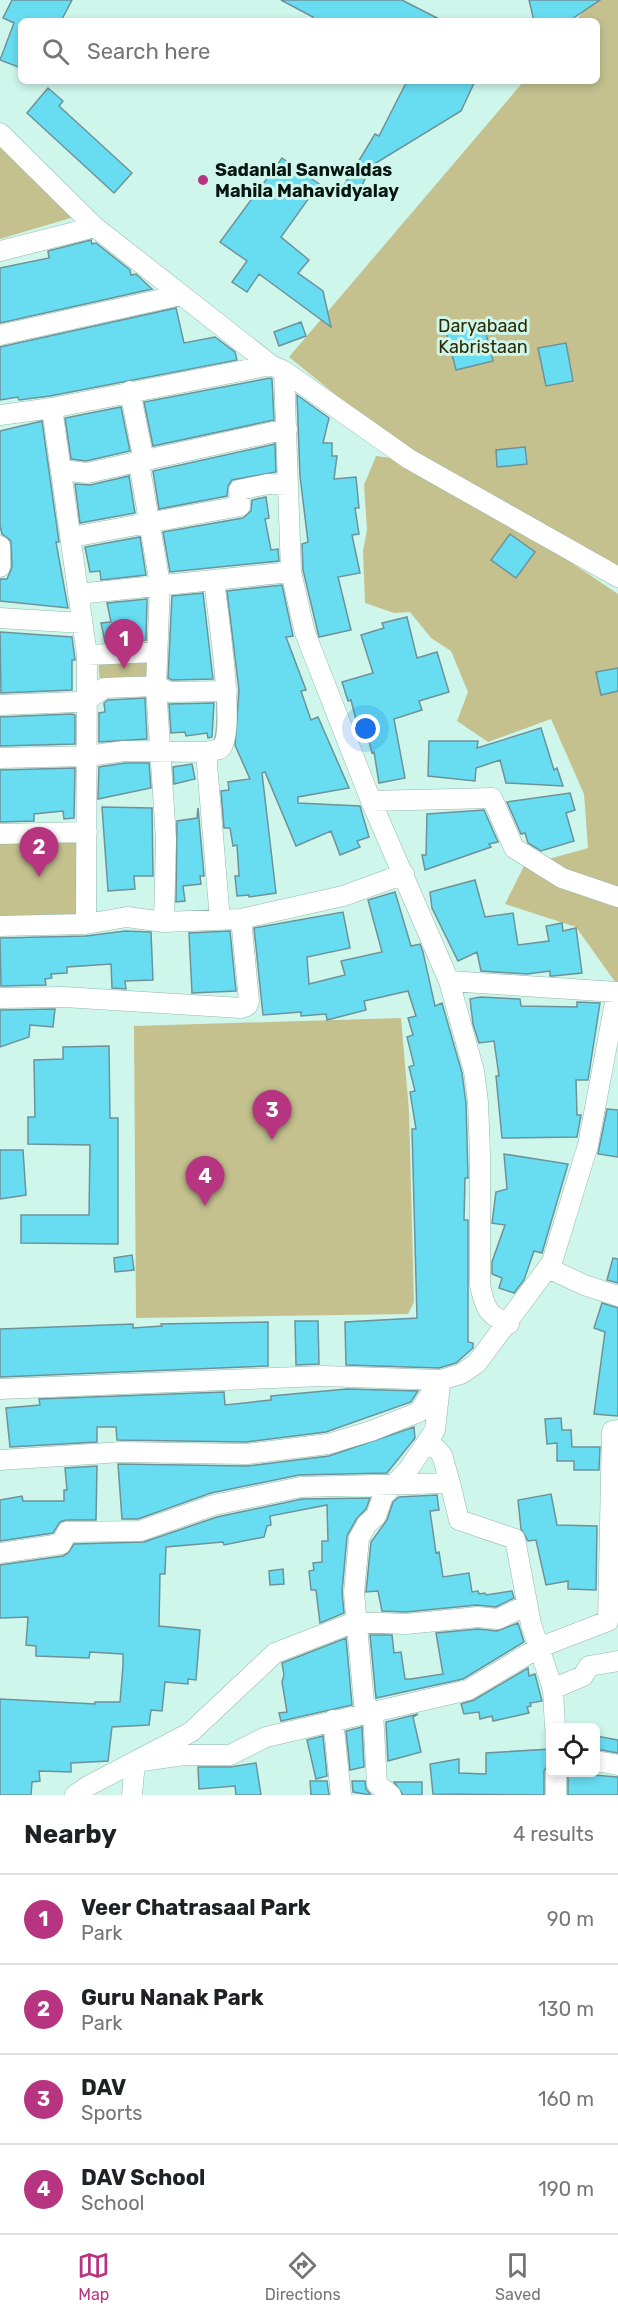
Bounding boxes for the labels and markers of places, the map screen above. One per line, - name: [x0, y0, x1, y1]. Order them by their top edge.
- place label: Sadanlal Sanwaldas Mahila Mahavidyalay: [215, 159, 399, 202]
- marker: Sadanlal Sanwaldas Mahila Mahavidyalay: [196, 173, 210, 187]
- pin: 1: [104, 620, 144, 669]
- pin: 2: [20, 828, 58, 877]
- pin: 3: [252, 1090, 292, 1140]
- pin: 4: [186, 1156, 224, 1206]

